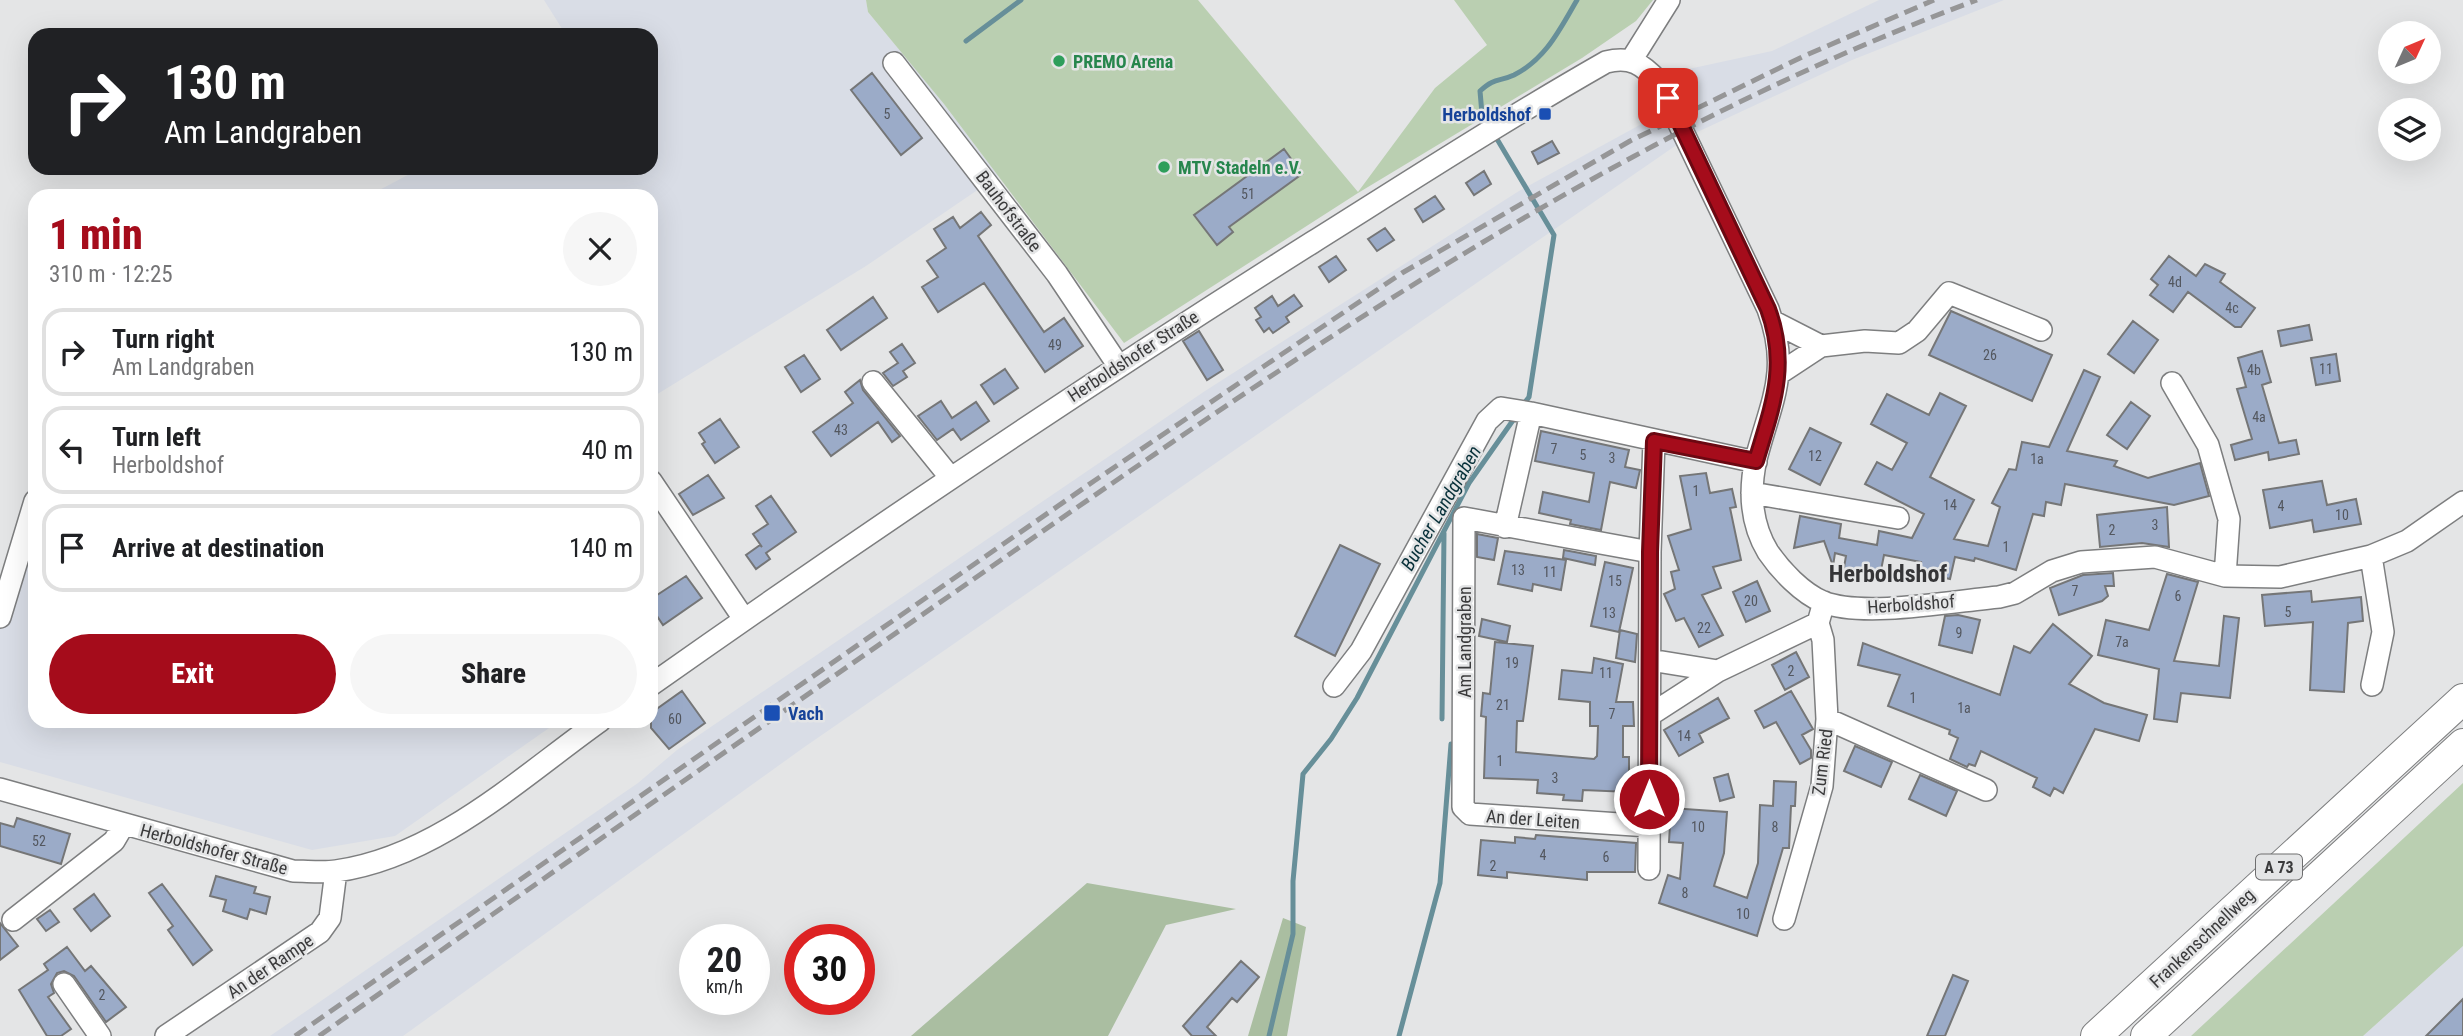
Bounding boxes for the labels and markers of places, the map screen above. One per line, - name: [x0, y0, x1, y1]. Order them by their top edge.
- place label: PREMO Arena: [1073, 51, 1173, 72]
- marker: PREMO Arena: [1051, 53, 1067, 69]
- pin: [1638, 68, 1698, 128]
- place label: Herboldshof: [1442, 104, 1531, 125]
- marker: Herboldshof: [1537, 106, 1553, 122]
- place label: MTV Stadeln e.V.: [1178, 157, 1302, 178]
- marker: MTV Stadeln e.V.: [1156, 159, 1172, 175]
- marker: Vach: [762, 703, 782, 723]
- place label: Vach: [788, 703, 824, 724]

